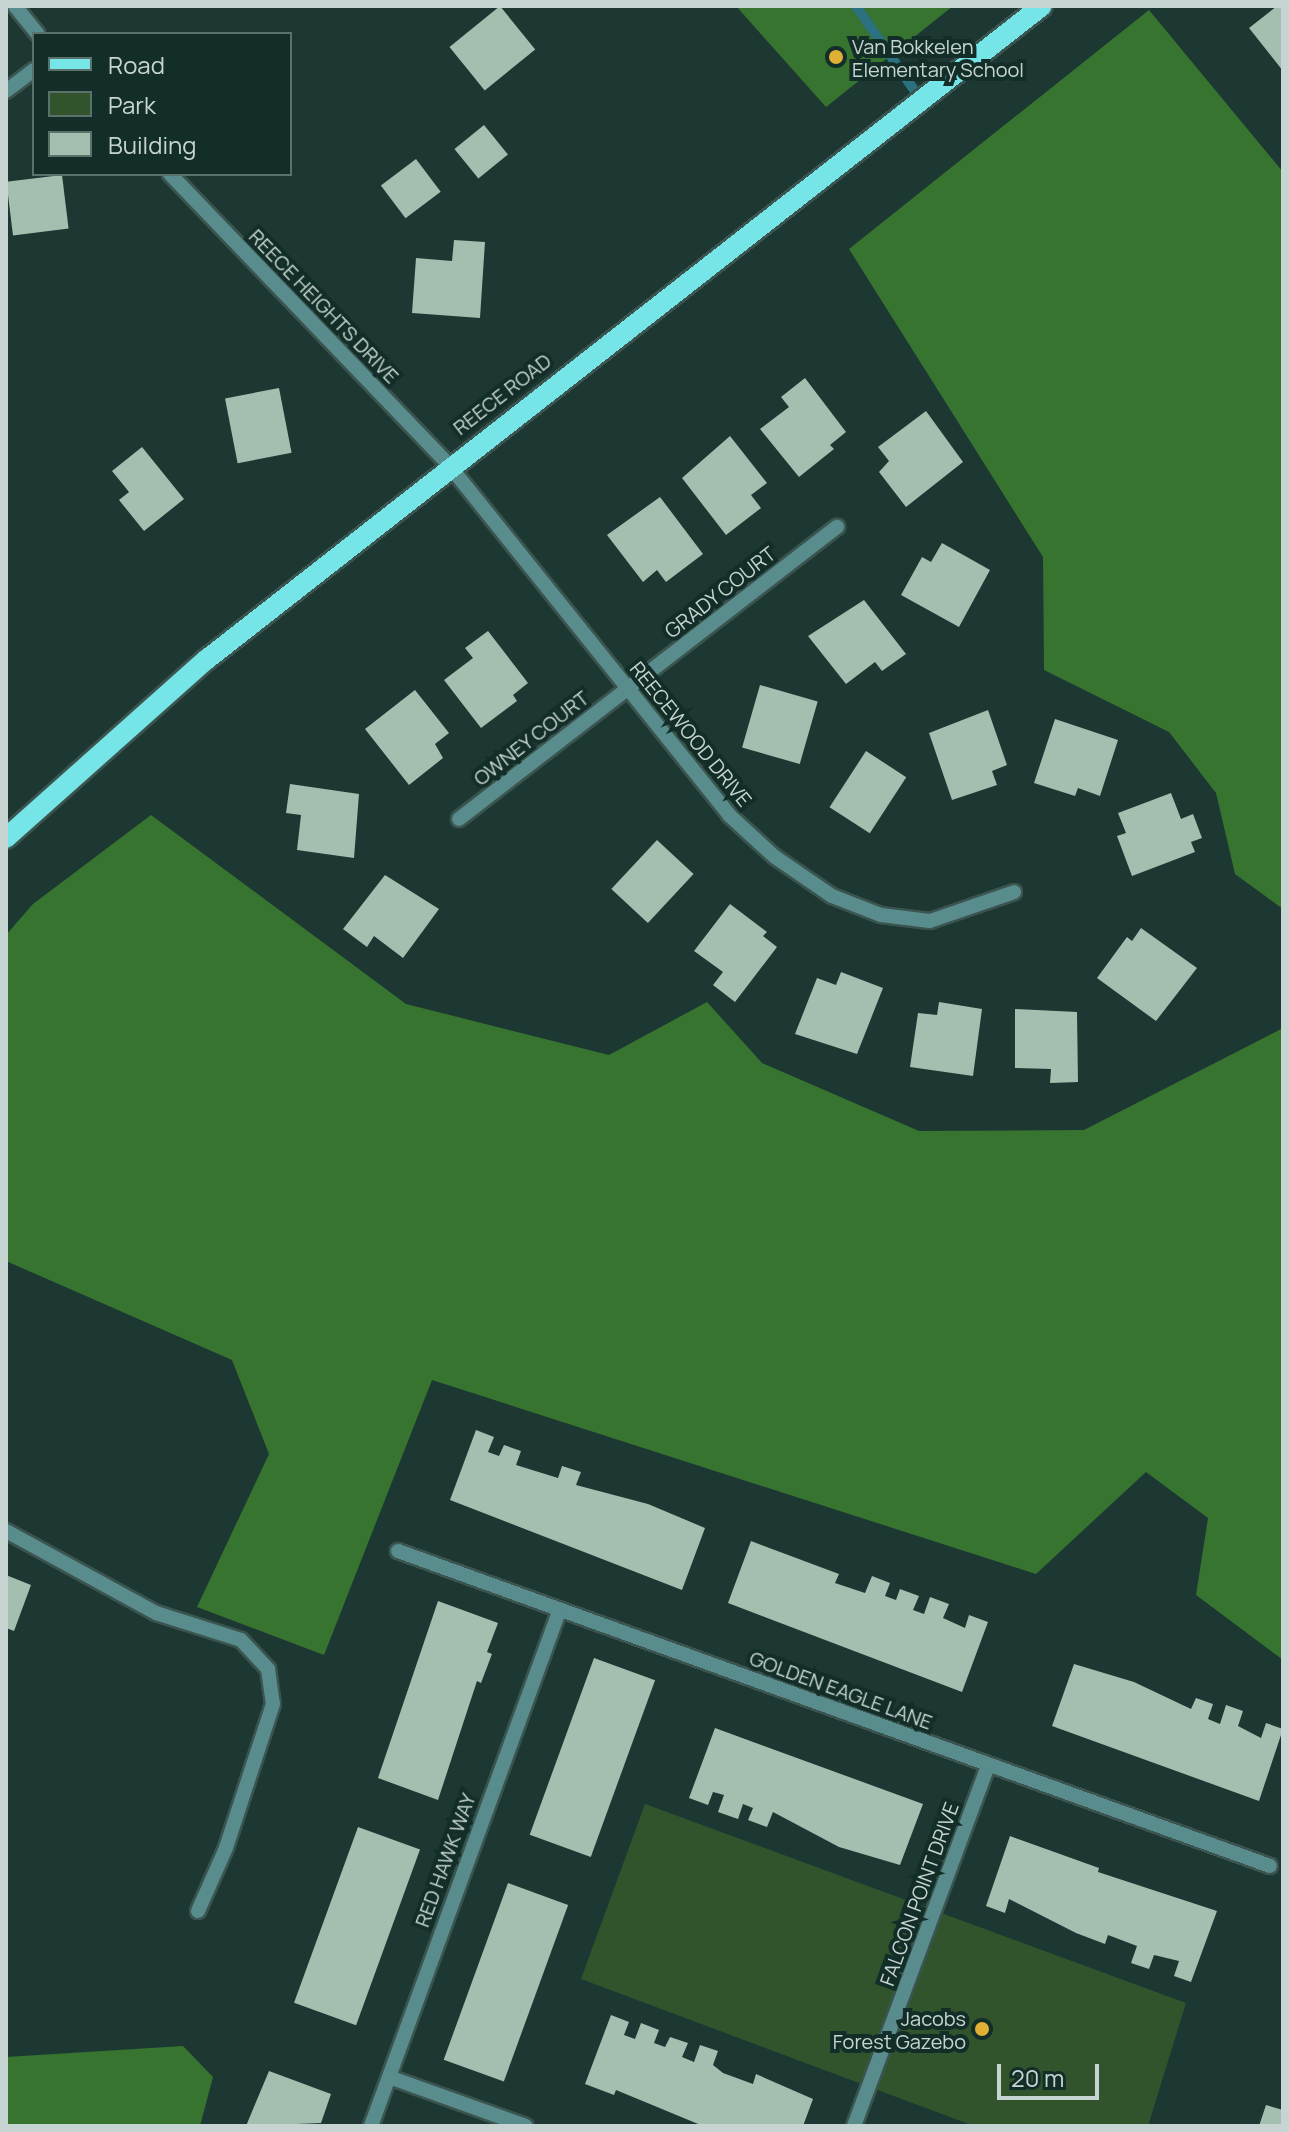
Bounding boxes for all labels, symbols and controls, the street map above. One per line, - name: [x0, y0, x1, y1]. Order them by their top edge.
- legend: [32, 32, 292, 176]
- place label: Van Bokkelen Elementary School: [852, 34, 1024, 81]
- text: Road: [108, 48, 165, 81]
- marker: Van Bokkelen Elementary School: [827, 48, 845, 66]
- text: Park: [108, 88, 156, 121]
- text: Building: [108, 128, 196, 161]
- street label: REECE HEIGHTS DRIVE: [244, 224, 404, 388]
- street label: REECE ROAD: [448, 348, 556, 440]
- street label: GRADY COURT: [660, 541, 780, 643]
- street label: REECEWOOD DRIVE: [625, 657, 757, 811]
- street label: OWNEY COURT: [468, 685, 594, 791]
- street label: GOLDEN EAGLE LANE: [746, 1646, 936, 1734]
- street label: RED HAWK WAY: [410, 1790, 480, 1930]
- street label: FALCON POINT DRIVE: [875, 1799, 963, 1989]
- place label: Jacobs Forest Gazebo: [833, 2006, 966, 2053]
- marker: Jacobs Forest Gazebo: [973, 2020, 991, 2038]
- scale bar: [1001, 2048, 1103, 2098]
- text: 20 m: [1011, 2061, 1064, 2094]

